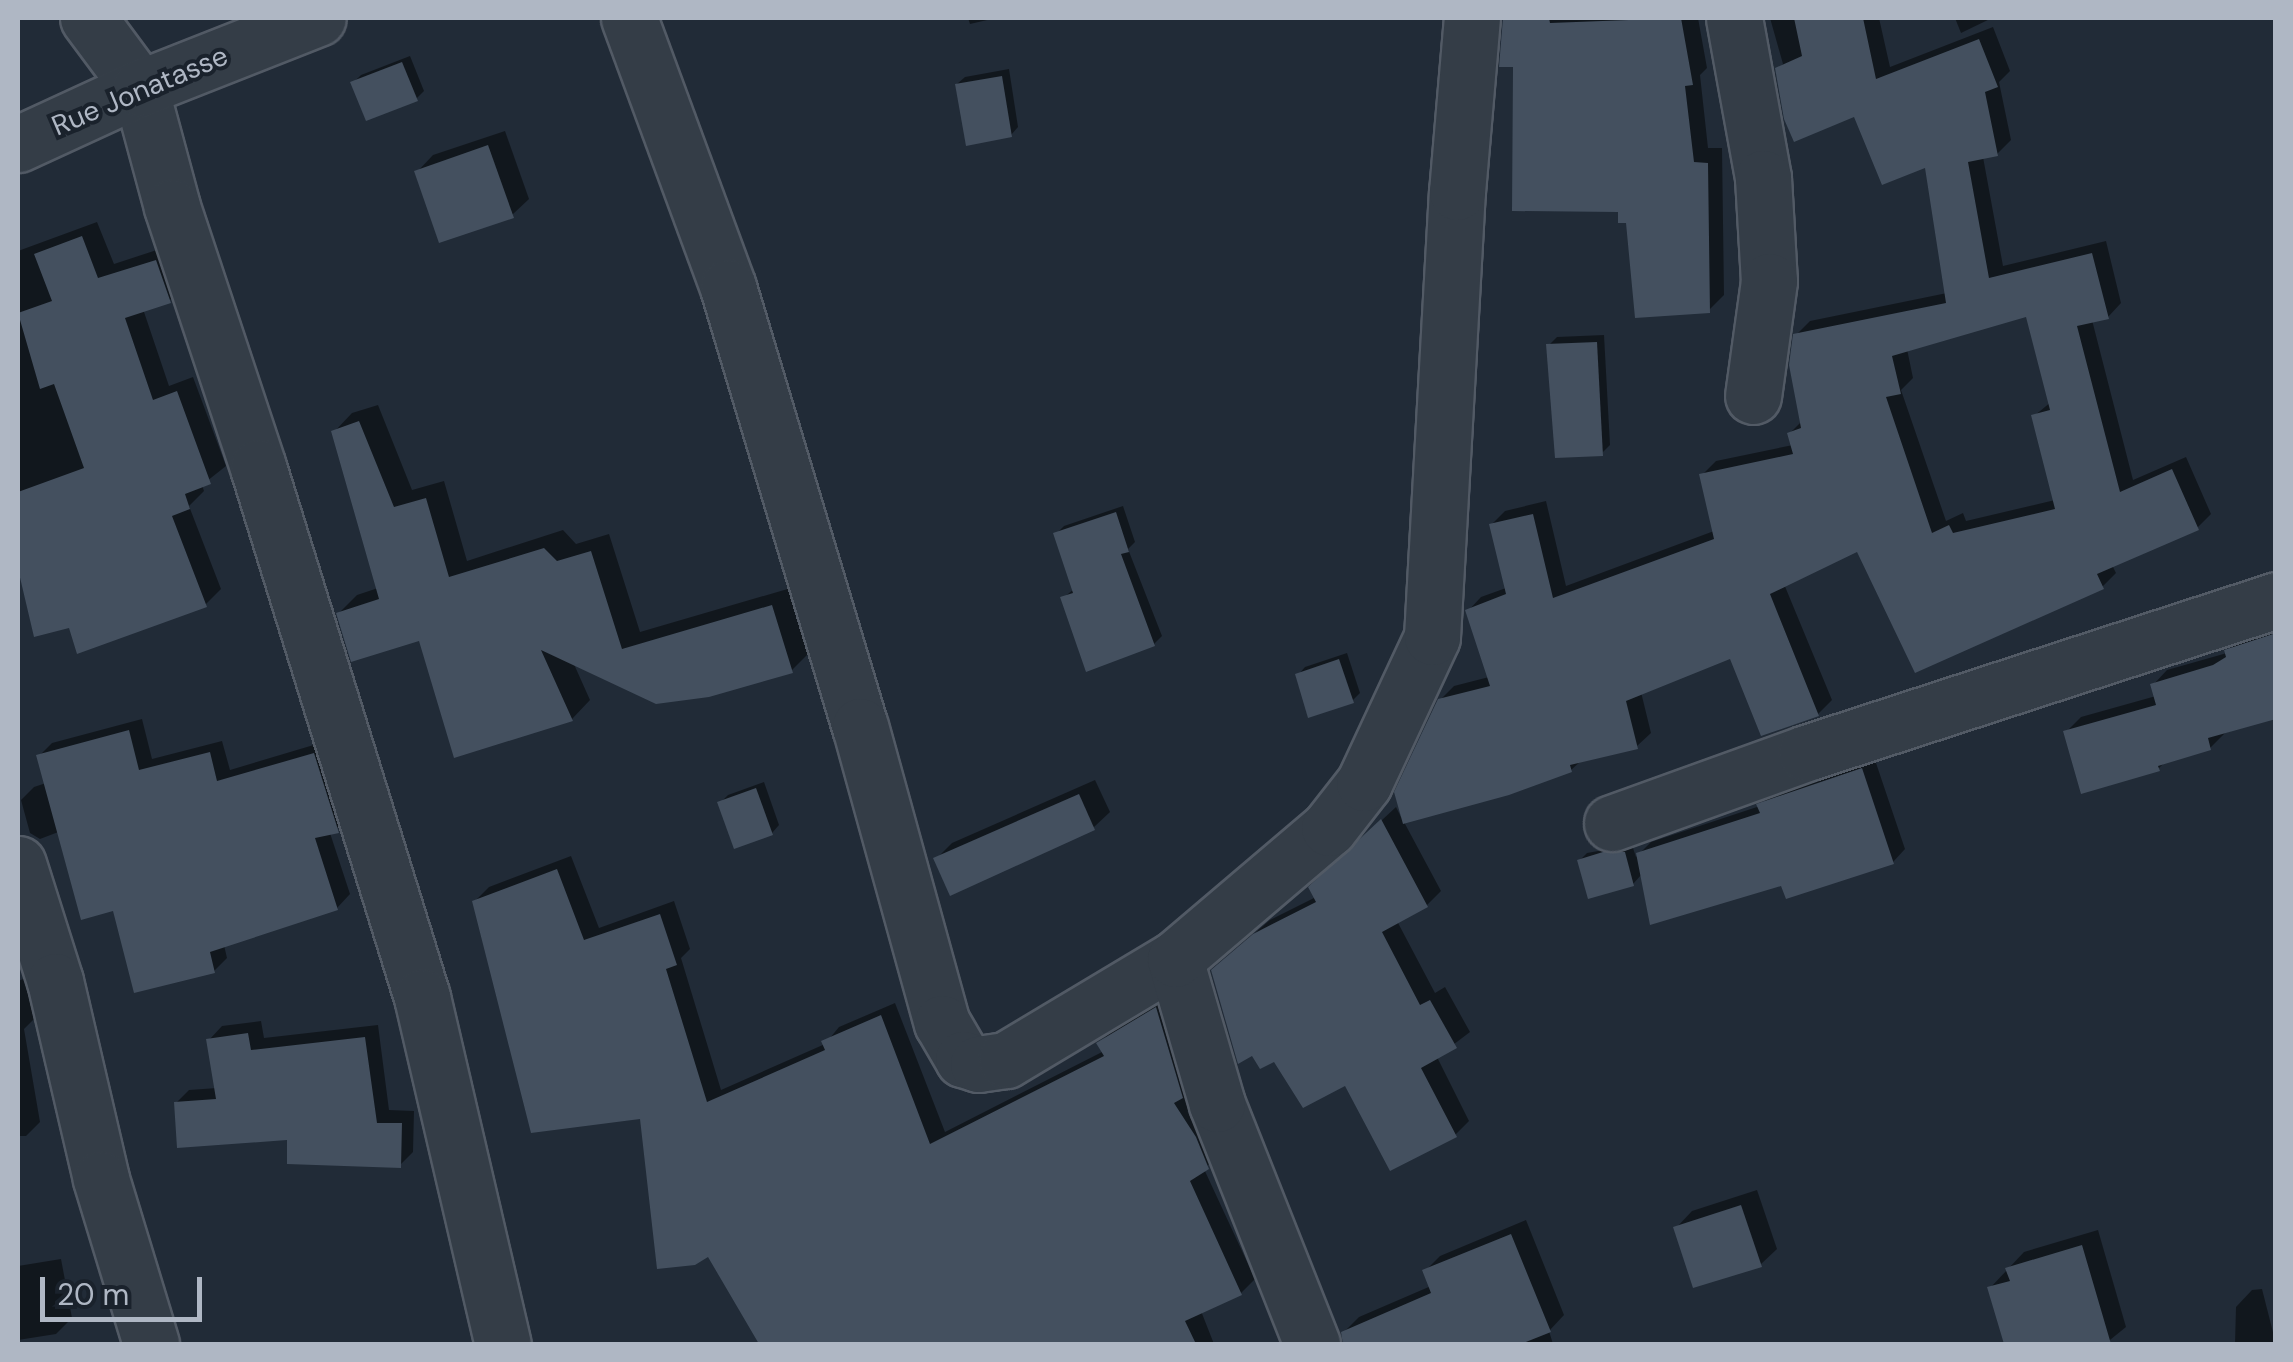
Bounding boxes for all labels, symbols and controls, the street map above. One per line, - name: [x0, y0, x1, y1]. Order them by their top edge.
- street label: Rue Jonatasse: [47, 39, 233, 143]
- scale bar: [45, 1257, 208, 1319]
- text: 20 m: [57, 1275, 129, 1314]

